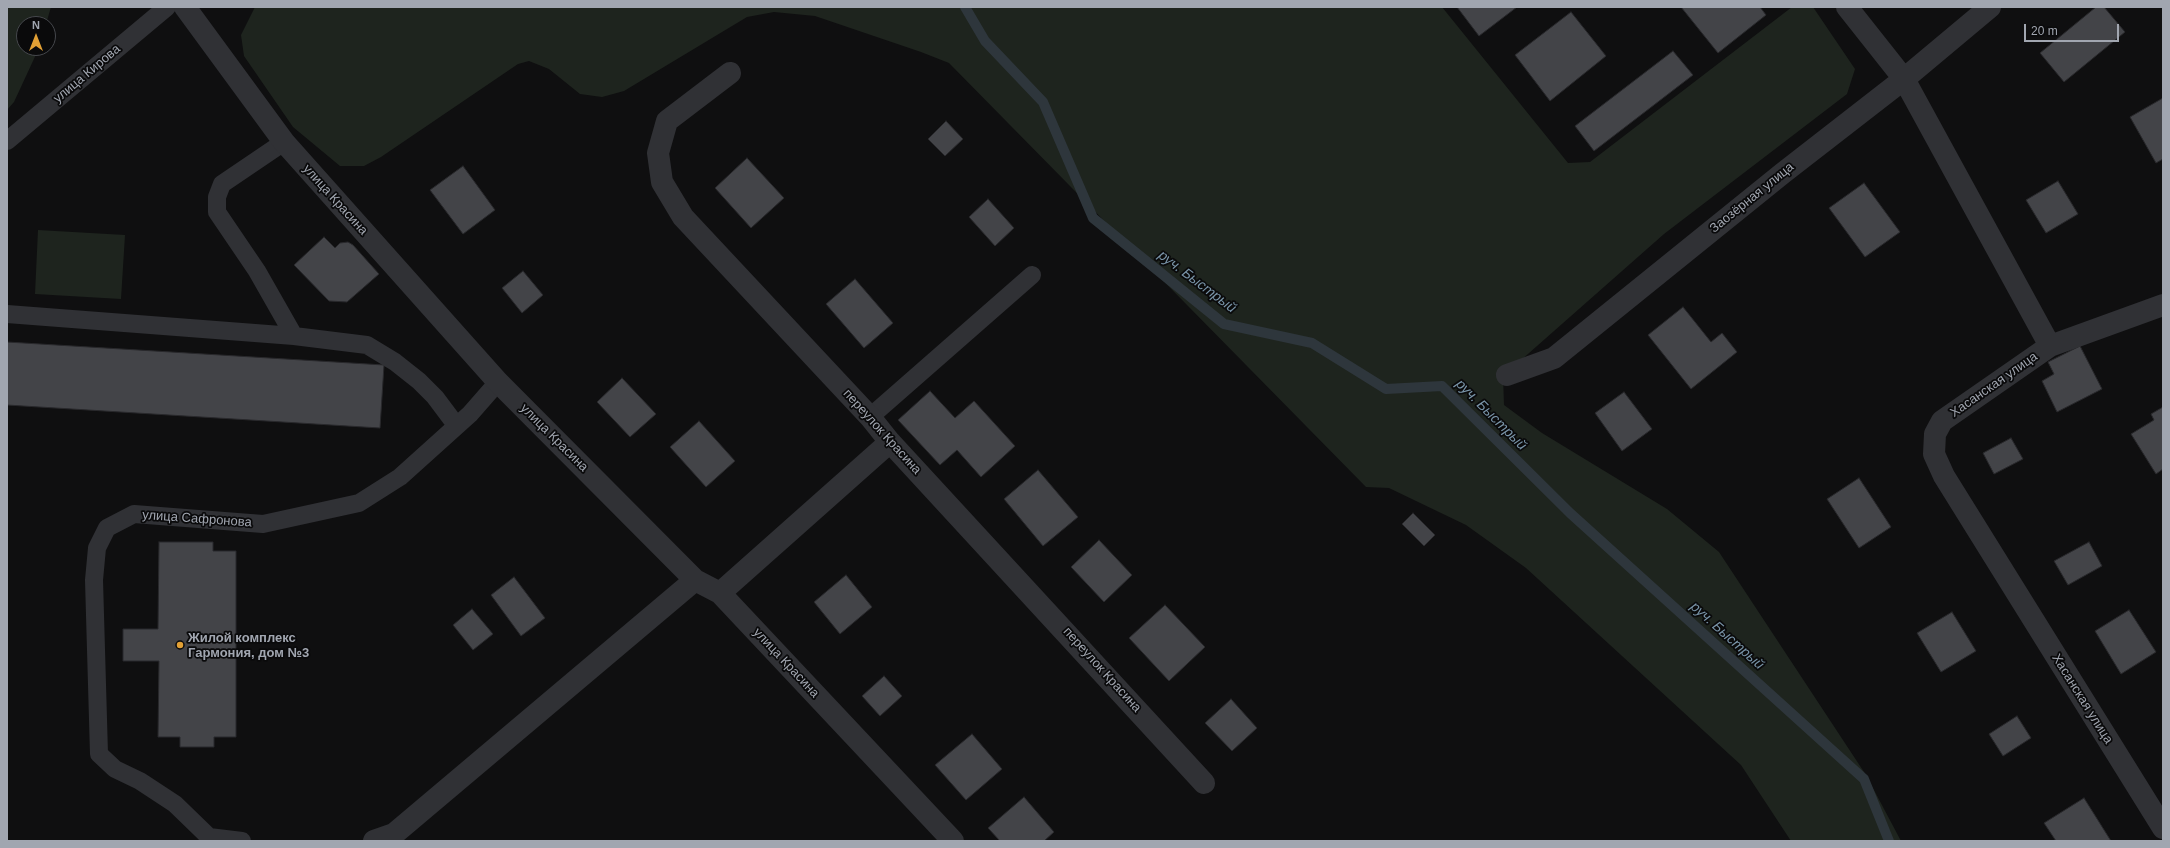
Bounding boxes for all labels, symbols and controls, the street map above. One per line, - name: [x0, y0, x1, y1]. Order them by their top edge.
- north arrow: [16, 16, 56, 56]
- scale bar: [2026, 16, 2121, 42]
- text: N: [32, 19, 40, 31]
- text: 20 m: [2031, 24, 2058, 38]
- street label: улица Кирова: [50, 41, 124, 107]
- street label: Заозёрная улица: [1707, 159, 1797, 237]
- street label: улица Красина: [299, 162, 371, 238]
- water label: руч. Быстрый: [1155, 247, 1239, 317]
- street label: Хасанская улица: [1947, 349, 2041, 421]
- water label: руч. Быстрый: [1452, 376, 1530, 454]
- street label: переулок Красина: [840, 386, 924, 478]
- street label: улица Красина: [517, 401, 591, 475]
- street label: улица Сафронова: [142, 507, 252, 531]
- water label: руч. Быстрый: [1687, 599, 1767, 673]
- street label: переулок Красина: [1060, 624, 1144, 716]
- street label: улица Красина: [750, 625, 822, 701]
- place label: Жилой комплекс Гармония, дом №3: [188, 630, 309, 661]
- marker: Жилой комплекс Гармония, дом №3: [175, 640, 185, 650]
- street label: Хасанская улица: [2048, 651, 2116, 747]

